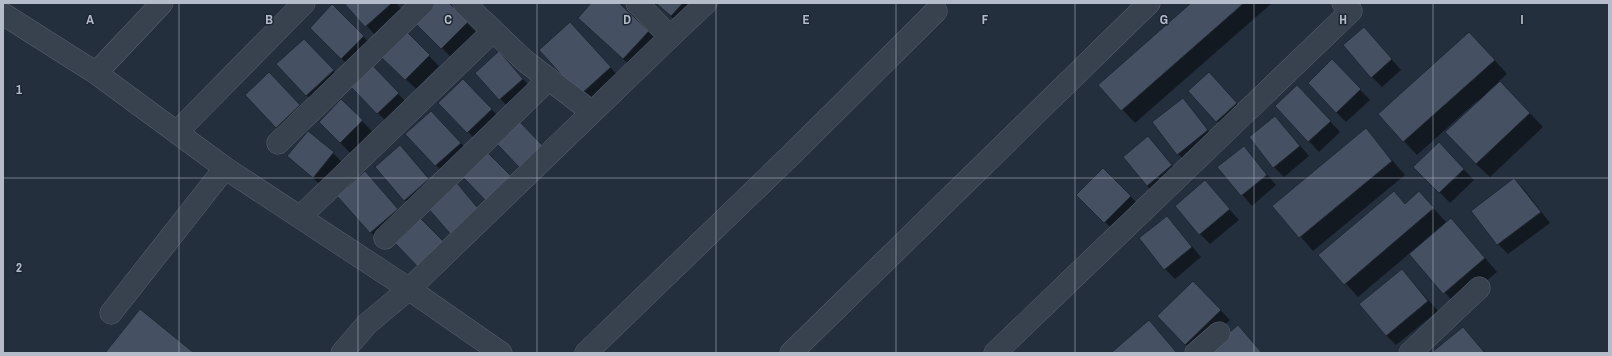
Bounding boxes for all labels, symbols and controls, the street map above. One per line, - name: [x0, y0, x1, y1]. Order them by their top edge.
- text: A: [86, 11, 94, 28]
- text: B: [265, 11, 273, 28]
- text: C: [444, 11, 452, 28]
- text: D: [623, 11, 631, 28]
- text: E: [802, 11, 810, 28]
- text: F: [982, 11, 989, 28]
- text: G: [1160, 11, 1168, 28]
- text: H: [1339, 11, 1347, 28]
- text: I: [1521, 11, 1524, 28]
- text: 1: [16, 81, 22, 98]
- text: 2: [16, 259, 22, 276]

